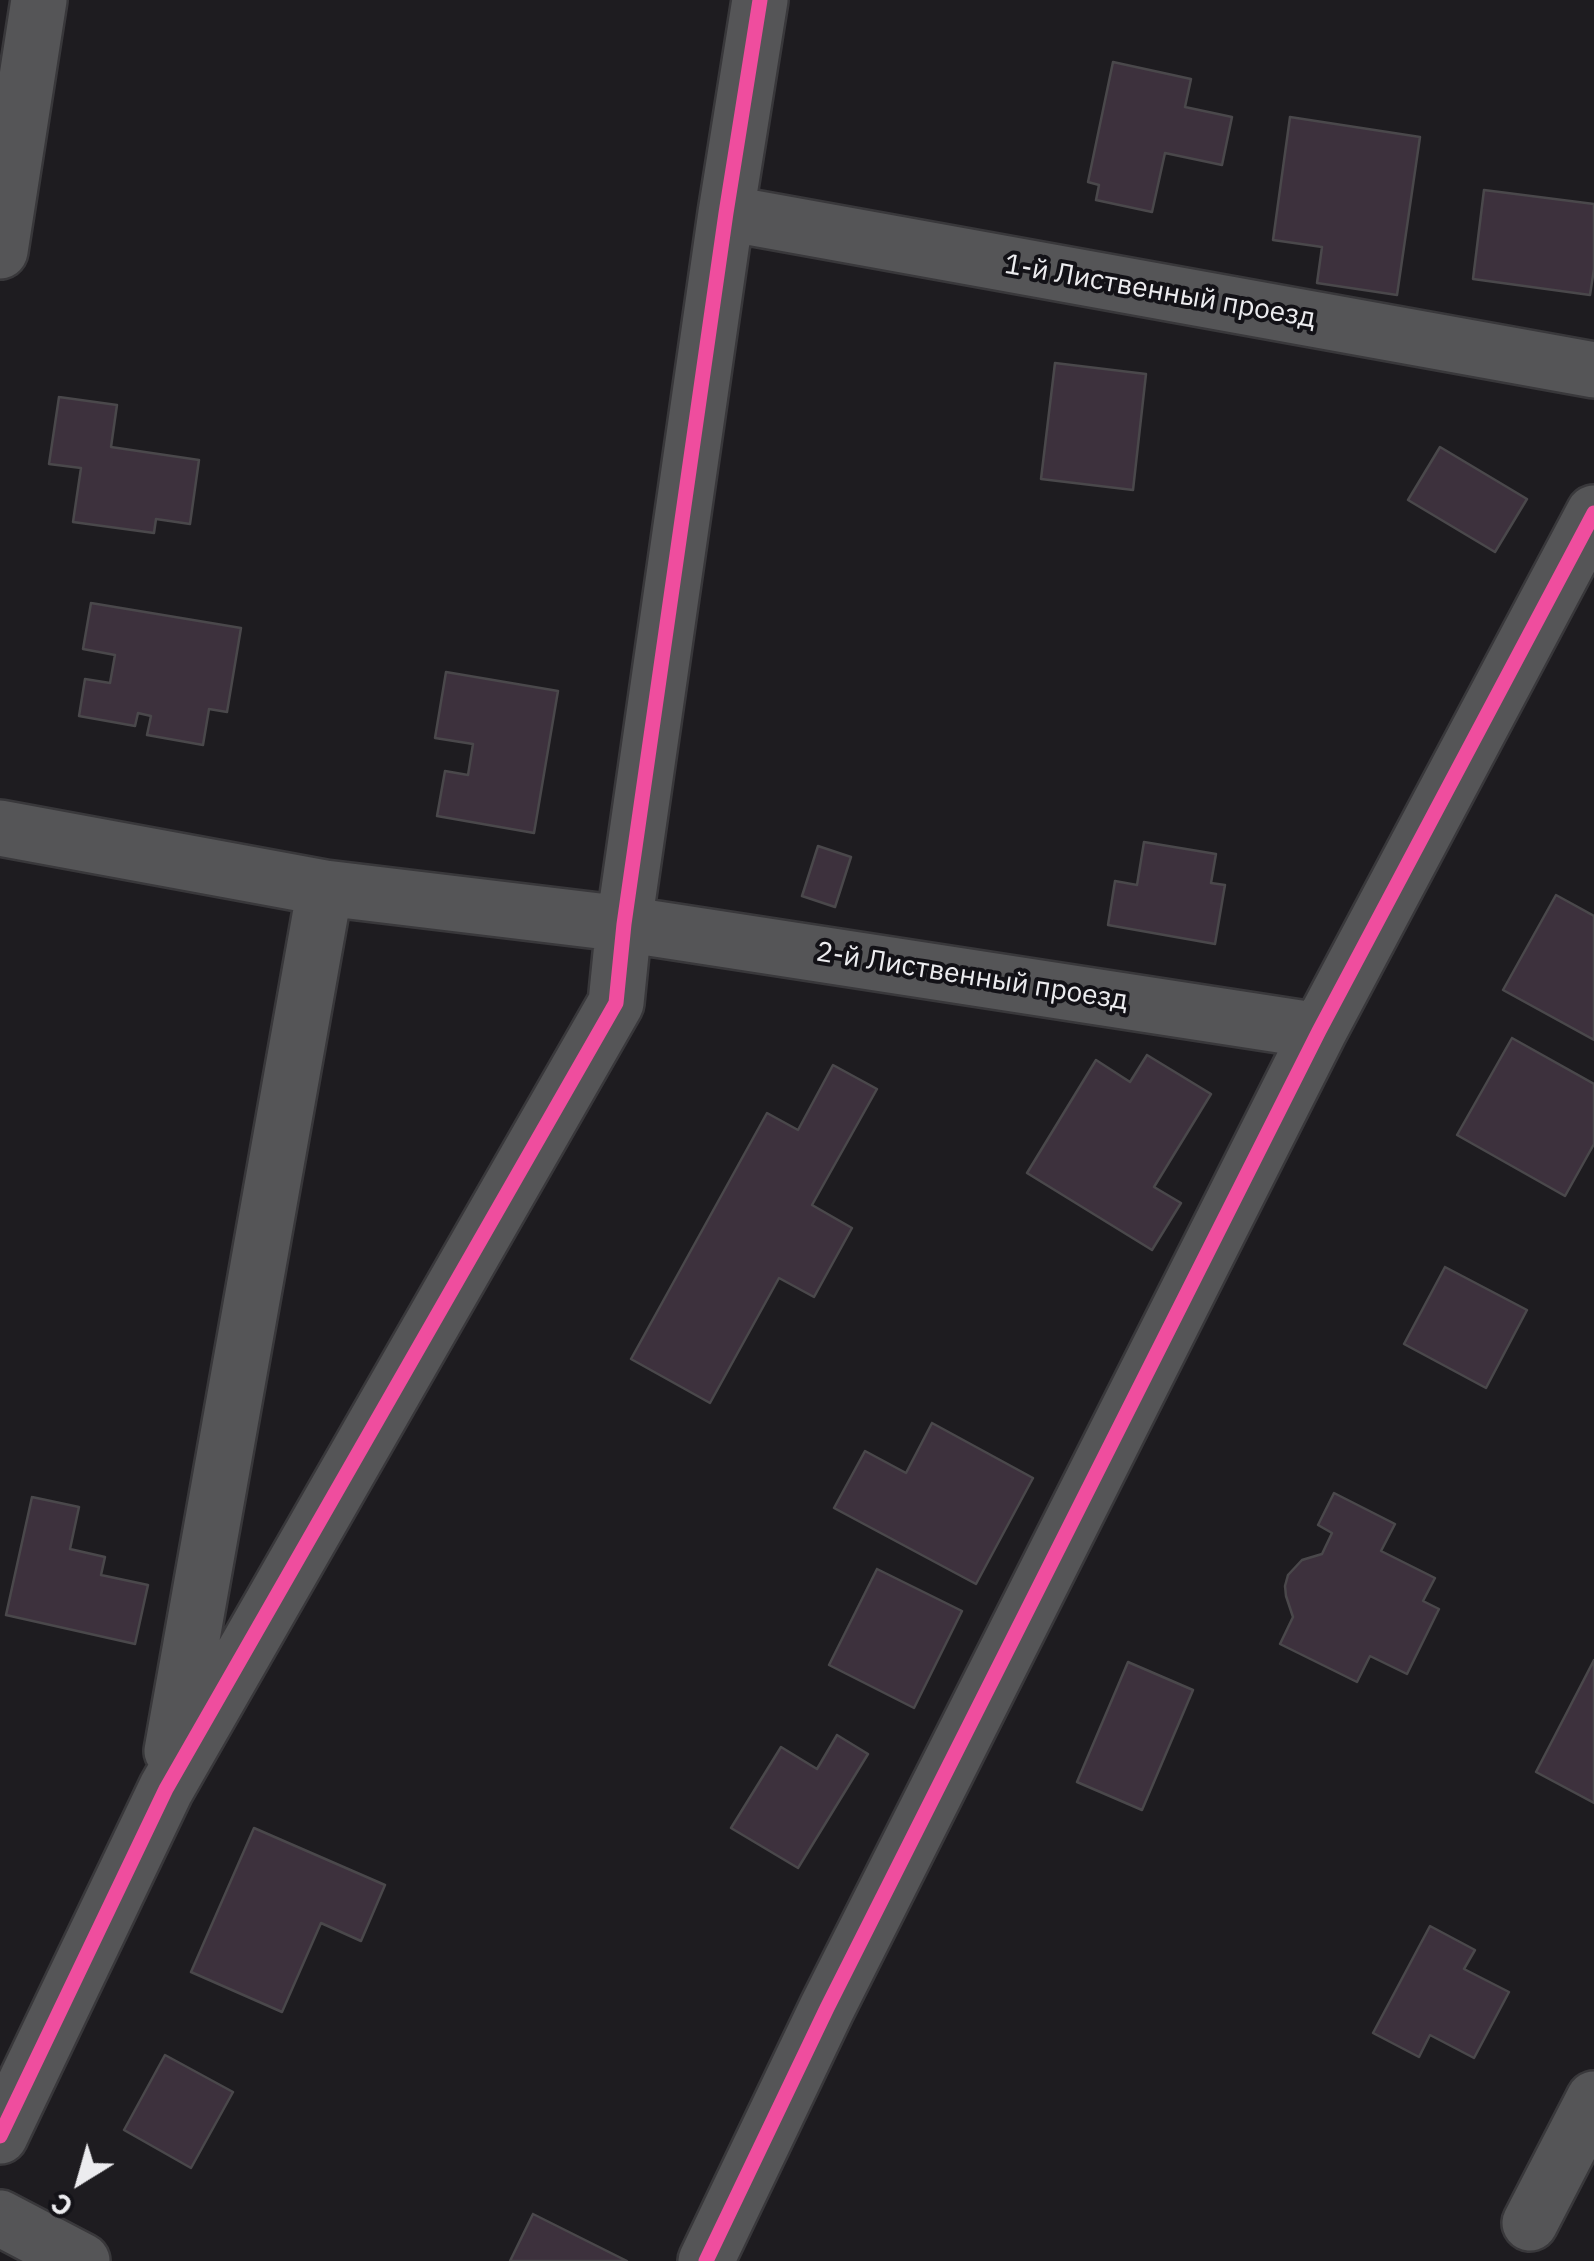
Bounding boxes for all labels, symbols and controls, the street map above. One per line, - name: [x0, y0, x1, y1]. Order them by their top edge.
- street label: 1-й Лиственный проезд: [1002, 248, 1318, 336]
- street label: 2-й Лиственный проезд: [814, 936, 1130, 1018]
- north arrow: [30, 2131, 130, 2231]
- text: С: [43, 2185, 80, 2226]

